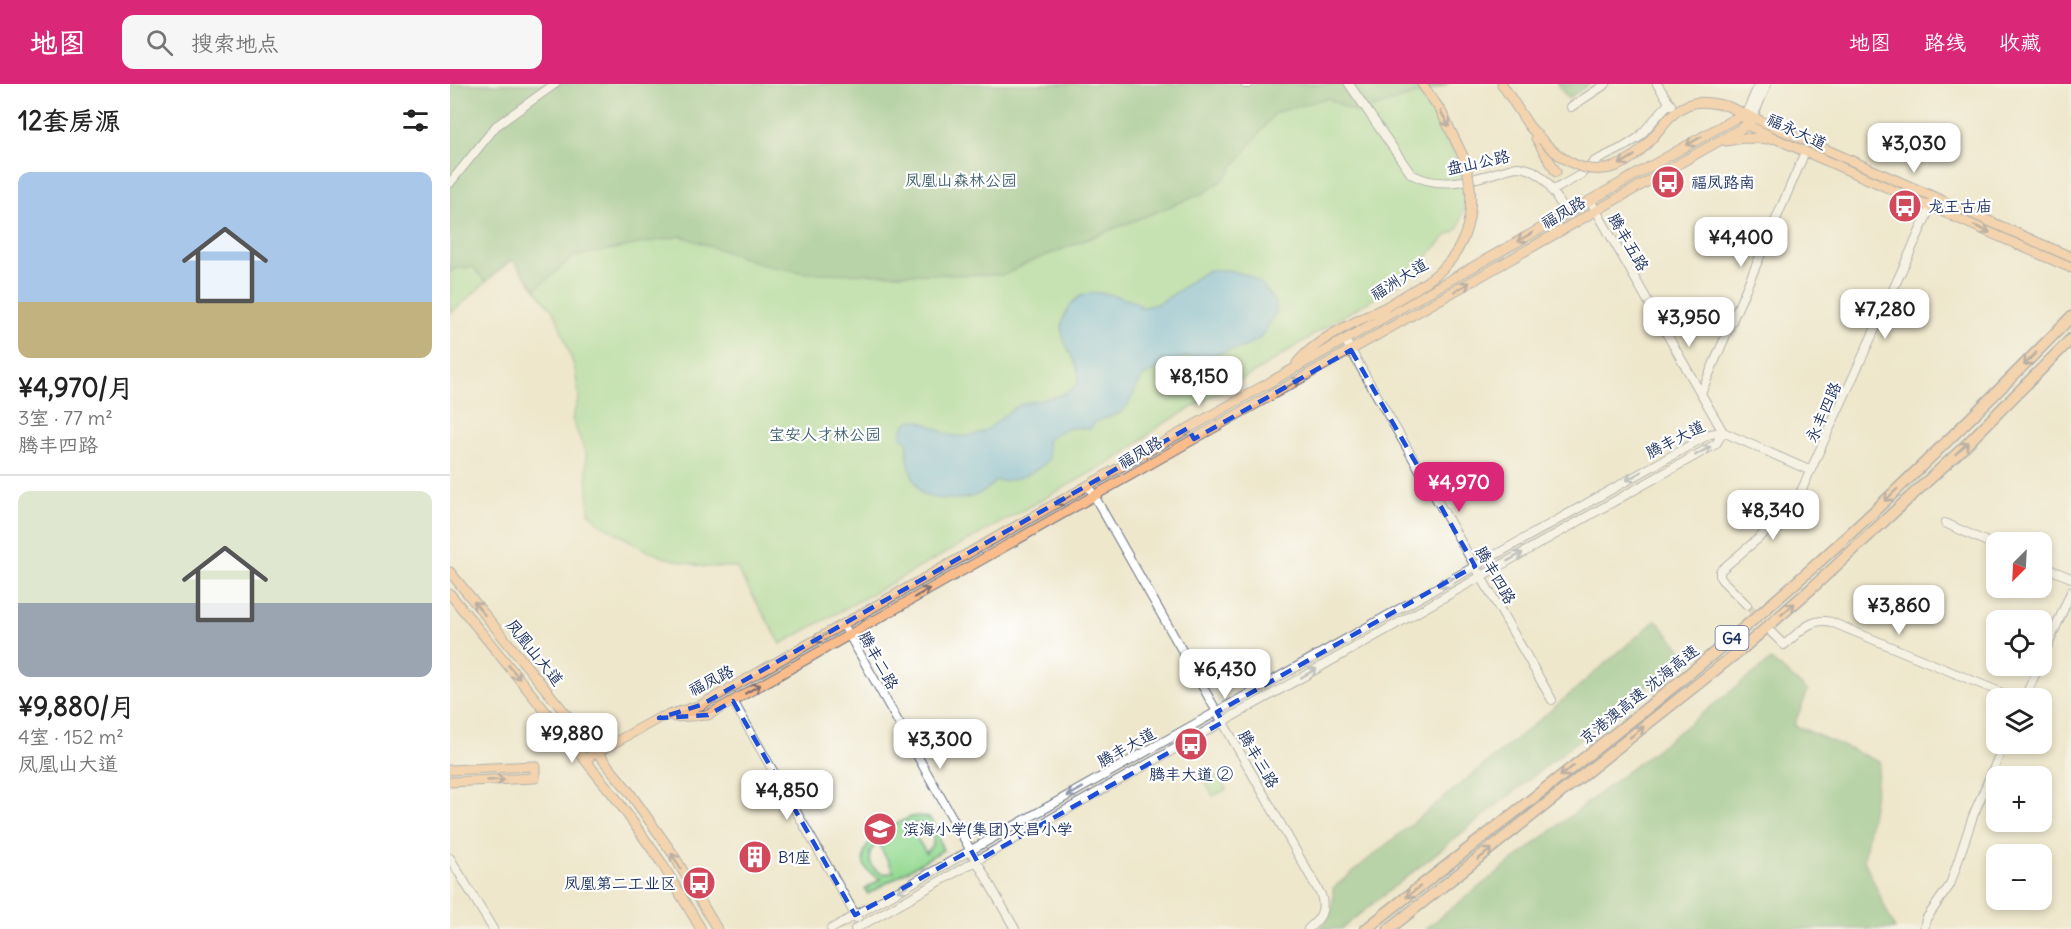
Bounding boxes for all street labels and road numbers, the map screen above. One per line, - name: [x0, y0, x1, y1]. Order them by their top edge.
- street label: 福永大道: [1764, 108, 1830, 154]
- street label: 盘山公路: [1445, 146, 1511, 178]
- street label: 福凤路: [1537, 191, 1589, 233]
- street label: 腾丰五路: [1604, 209, 1654, 275]
- street label: 福洲大道: [1367, 254, 1431, 304]
- street label: 永丰四路: [1801, 379, 1845, 445]
- street label: 腾丰大道: [1642, 416, 1708, 462]
- street label: 福凤路: [1114, 431, 1166, 473]
- street label: 腾丰四路: [1471, 542, 1521, 608]
- street label: 凤凰山大道: [502, 615, 568, 689]
- road number: G4: [1716, 626, 1748, 650]
- street label: 腾丰二路: [855, 627, 903, 693]
- street label: 京港澳高速 沈海高速: [1575, 640, 1703, 748]
- street label: 福凤路: [685, 660, 737, 700]
- street label: 腾丰大道: [1093, 723, 1159, 771]
- street label: 腾丰三路: [1234, 726, 1284, 792]

